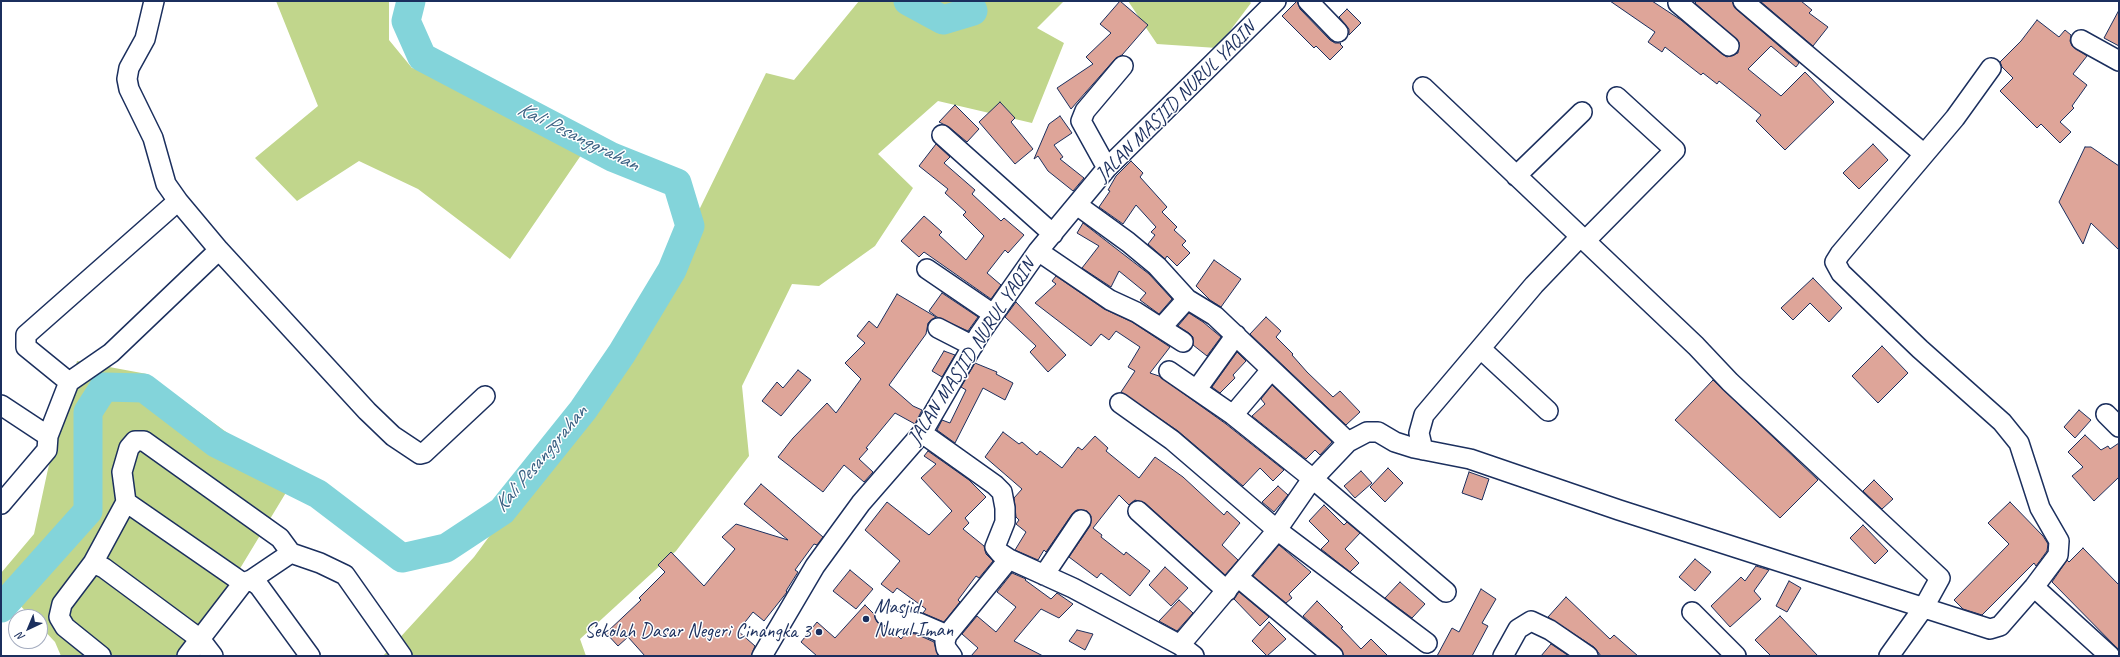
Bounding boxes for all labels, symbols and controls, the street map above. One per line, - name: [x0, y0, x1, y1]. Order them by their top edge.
- street label: JALAN MASJID NURUL YAQIN: [1091, 17, 1261, 187]
- water label: Kali Pesanggrahan: [513, 97, 643, 177]
- street label: JALAN MASJID NURUL YAQIN: [903, 255, 1041, 449]
- water label: Kali Pesanggrahan: [489, 400, 593, 518]
- place label: Masjid Nurul Iman: [874, 596, 953, 643]
- north arrow: [8, 609, 48, 649]
- marker: Masjid Nurul Iman: [861, 614, 871, 624]
- place label: Sekolah Dasar Negeri Cinangka 3: [584, 620, 811, 644]
- marker: Sekolah Dasar Negeri Cinangka 3: [814, 627, 824, 637]
- text: N: [13, 630, 28, 644]

